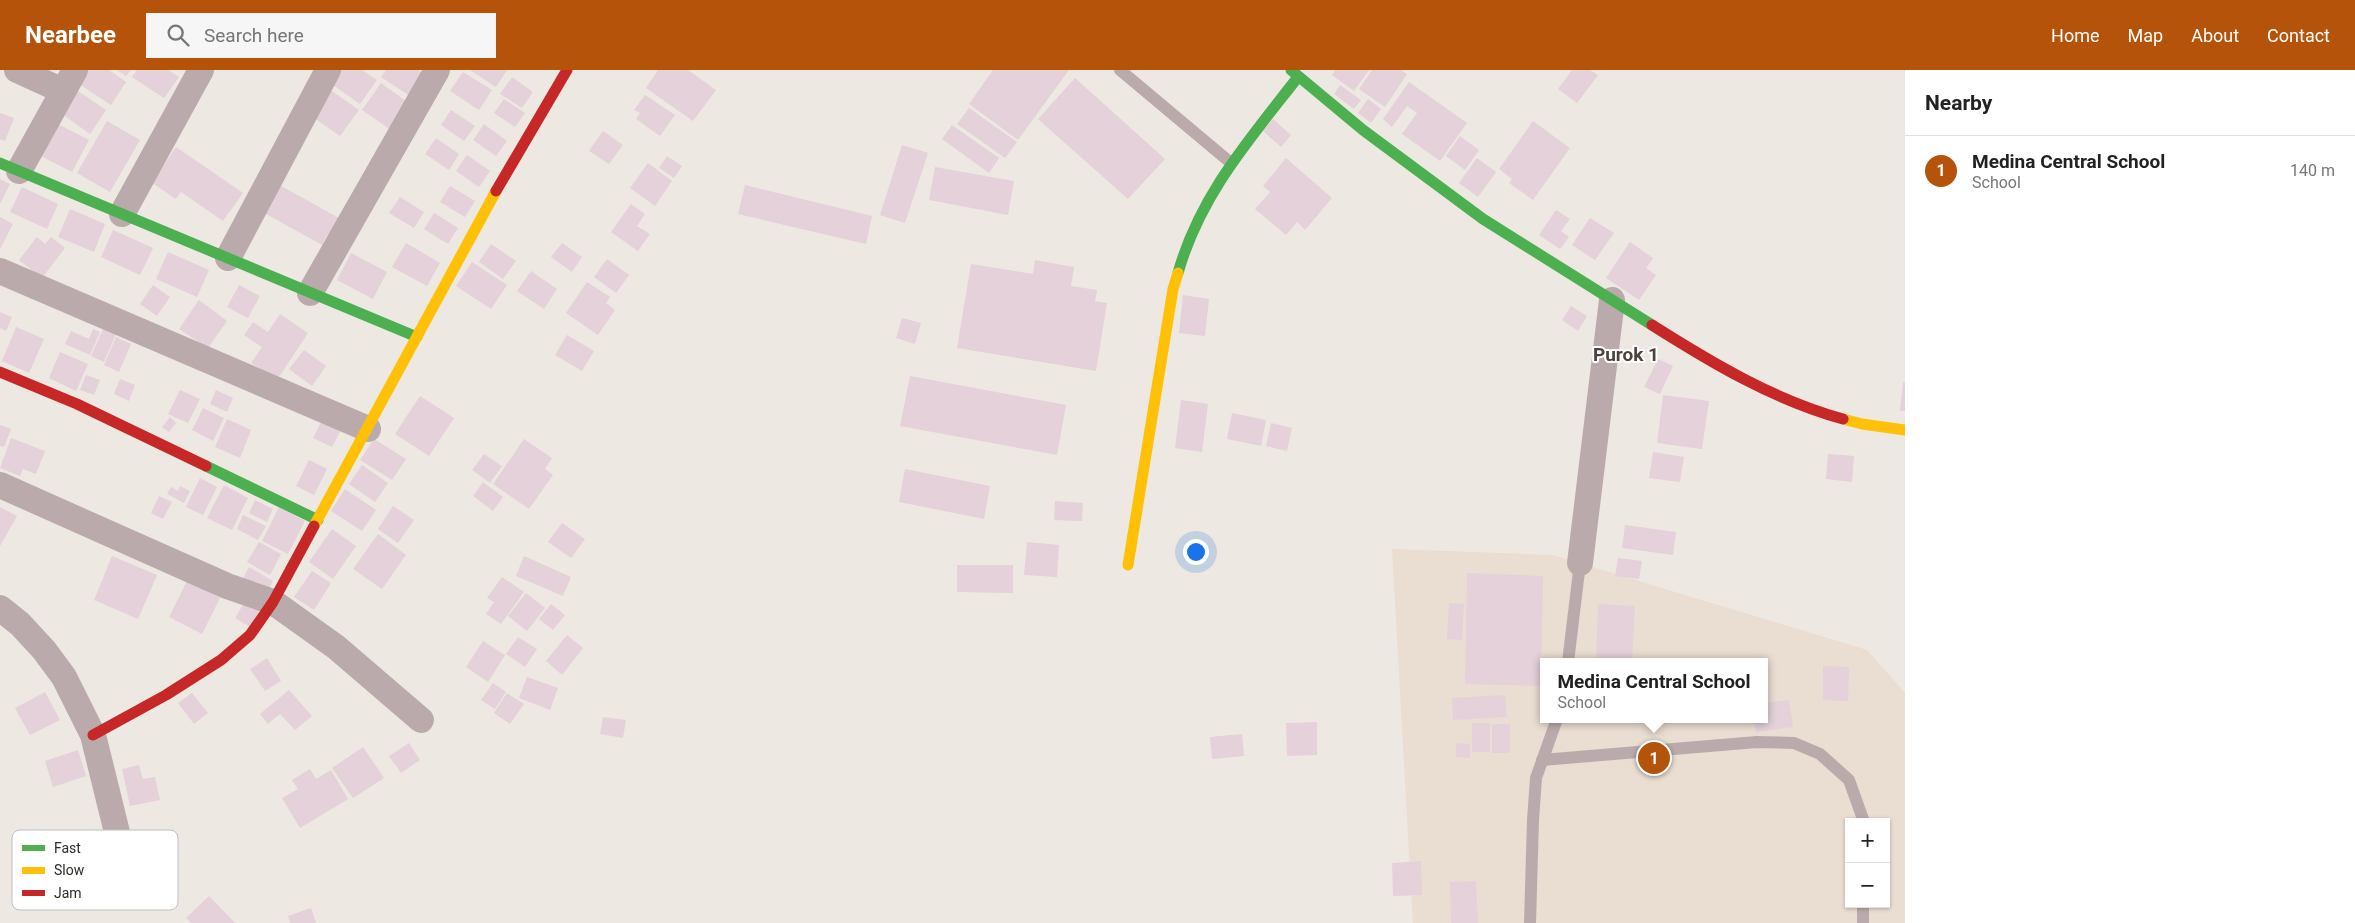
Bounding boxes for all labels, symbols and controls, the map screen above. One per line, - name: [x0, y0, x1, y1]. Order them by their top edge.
- search box: [146, 13, 496, 58]
- text: Nearbee: [25, 21, 116, 49]
- icon: search: [164, 21, 192, 49]
- text: Search here: [204, 24, 304, 47]
- text: Home: [2051, 25, 2100, 46]
- text: Map: [2128, 25, 2163, 46]
- text: About: [2191, 25, 2239, 46]
- text: Contact: [2267, 25, 2330, 46]
- text: Nearby: [1925, 91, 1992, 115]
- text: Medina Central School: [1972, 150, 2165, 173]
- text: 1: [1936, 161, 1946, 180]
- text: 140 m: [2290, 161, 2335, 180]
- text: School: [1972, 173, 2021, 192]
- district label: Purok 1: [1593, 343, 1659, 366]
- your location: [1183, 539, 1209, 565]
- popup: [1540, 658, 1768, 723]
- text: Medina Central School: [1557, 670, 1751, 693]
- text: School: [1557, 693, 1606, 712]
- pin: 1: [1638, 739, 1670, 777]
- map controls: [1845, 818, 1890, 908]
- button: +: [1845, 818, 1890, 863]
- legend: [12, 830, 178, 910]
- text: Fast: [54, 840, 81, 856]
- text: Slow: [54, 862, 85, 878]
- button: −: [1845, 863, 1890, 908]
- text: Jam: [54, 885, 82, 901]

